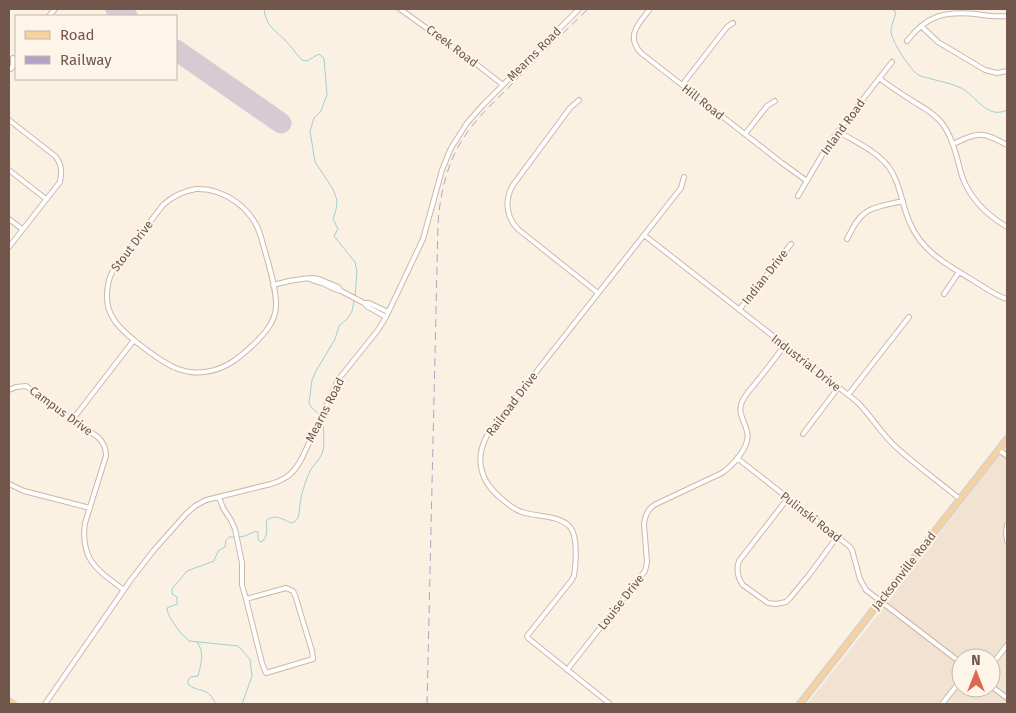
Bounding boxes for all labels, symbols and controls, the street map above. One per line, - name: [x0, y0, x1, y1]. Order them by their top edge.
- legend: [15, 15, 178, 80]
- street label: Creek Road: [423, 22, 481, 70]
- street label: Mearns Road: [504, 24, 564, 84]
- text: Road: [60, 26, 95, 44]
- text: Railway: [60, 51, 112, 69]
- street label: Hill Road: [679, 81, 727, 123]
- street label: Inland Road: [818, 96, 868, 158]
- street label: Stout Drive: [108, 218, 156, 274]
- street label: Indian Drive: [739, 247, 791, 307]
- street label: Industrial Drive: [769, 332, 843, 394]
- street label: Railroad Drive: [483, 369, 541, 439]
- street label: Mearns Road: [303, 375, 347, 445]
- street label: Campus Drive: [27, 383, 95, 439]
- street label: Pulinski Road: [778, 489, 844, 545]
- street label: Jacksonville Road: [869, 529, 939, 613]
- street label: Louise Drive: [595, 571, 647, 633]
- north arrow: [951, 648, 1001, 698]
- text: N: [971, 652, 981, 669]

